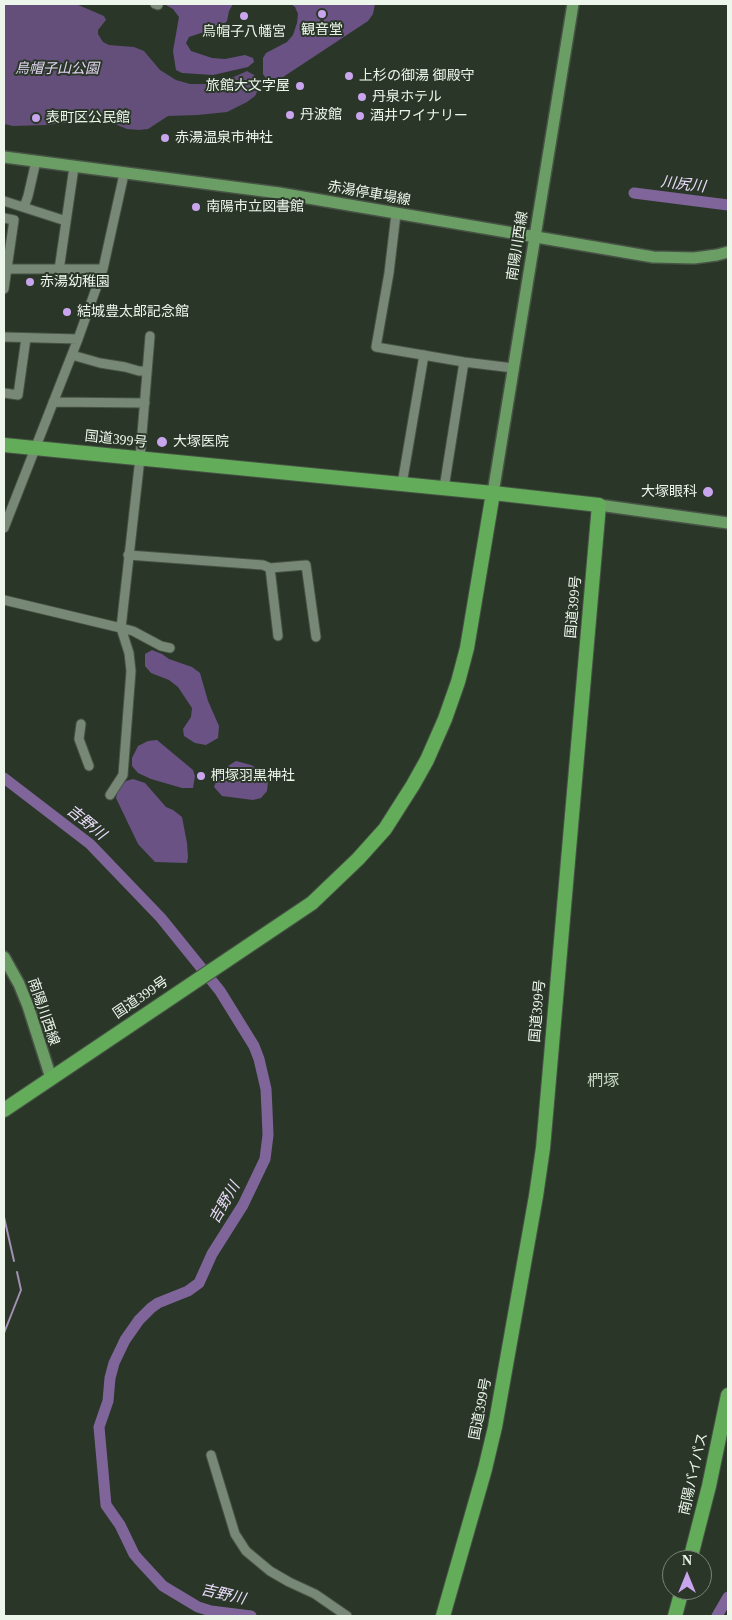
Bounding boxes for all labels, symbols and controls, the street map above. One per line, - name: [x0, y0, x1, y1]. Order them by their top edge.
- marker: 観音堂: [316, 8, 328, 20]
- marker: 烏帽子八幡宮: [238, 10, 250, 22]
- place label: 観音堂: [301, 22, 343, 38]
- place label: 烏帽子八幡宮: [202, 24, 286, 40]
- park label: 烏帽子山公園: [15, 61, 99, 77]
- place label: 上杉の御湯 御殿守: [359, 68, 474, 84]
- marker: 上杉の御湯 御殿守: [343, 70, 355, 82]
- place label: 旅館大文字屋: [206, 78, 290, 94]
- marker: 旅館大文字屋: [294, 80, 306, 92]
- place label: 丹泉ホテル: [372, 89, 442, 105]
- marker: 丹泉ホテル: [356, 91, 368, 103]
- place label: 丹波館: [300, 107, 342, 123]
- place label: 酒井ワイナリー: [370, 108, 468, 124]
- marker: 丹波館: [284, 109, 296, 121]
- place label: 表町区公民館: [46, 110, 130, 126]
- marker: 酒井ワイナリー: [354, 110, 366, 122]
- marker: 表町区公民館: [30, 112, 42, 124]
- place label: 赤湯温泉市神社: [175, 130, 273, 146]
- marker: 赤湯温泉市神社: [159, 132, 171, 144]
- water label: 川尻川: [660, 173, 706, 197]
- street label: 赤湯停車場線: [326, 178, 412, 210]
- place label: 南陽市立図書館: [206, 199, 304, 215]
- marker: 南陽市立図書館: [190, 201, 202, 213]
- street label: 南陽川西線: [504, 210, 532, 282]
- place label: 赤湯幼稚園: [40, 274, 110, 290]
- marker: 赤湯幼稚園: [24, 276, 36, 288]
- place label: 結城豊太郎記念館: [77, 304, 189, 320]
- marker: 結城豊太郎記念館: [61, 306, 73, 318]
- street label: 国道399号: [84, 428, 148, 452]
- place label: 大塚医院: [173, 434, 229, 450]
- marker: 大塚医院: [155, 435, 169, 449]
- place label: 大塚眼科: [641, 484, 697, 500]
- marker: 大塚眼科: [701, 485, 715, 499]
- street label: 国道399号: [563, 575, 585, 639]
- place label: 椚塚羽黒神社: [211, 768, 295, 784]
- marker: 椚塚羽黒神社: [195, 770, 207, 782]
- water label: 吉野川: [63, 802, 109, 844]
- street label: 国道399号: [110, 973, 172, 1023]
- street label: 南陽川西線: [24, 976, 62, 1048]
- street label: 国道399号: [527, 979, 549, 1043]
- district label: 椚塚: [587, 1072, 619, 1092]
- water label: 吉野川: [206, 1179, 244, 1227]
- street label: 国道399号: [467, 1376, 495, 1442]
- street label: 南陽バイパス: [676, 1431, 712, 1517]
- north arrow: [662, 1550, 712, 1600]
- text: N: [682, 1553, 692, 1568]
- water label: 吉野川: [199, 1581, 247, 1609]

